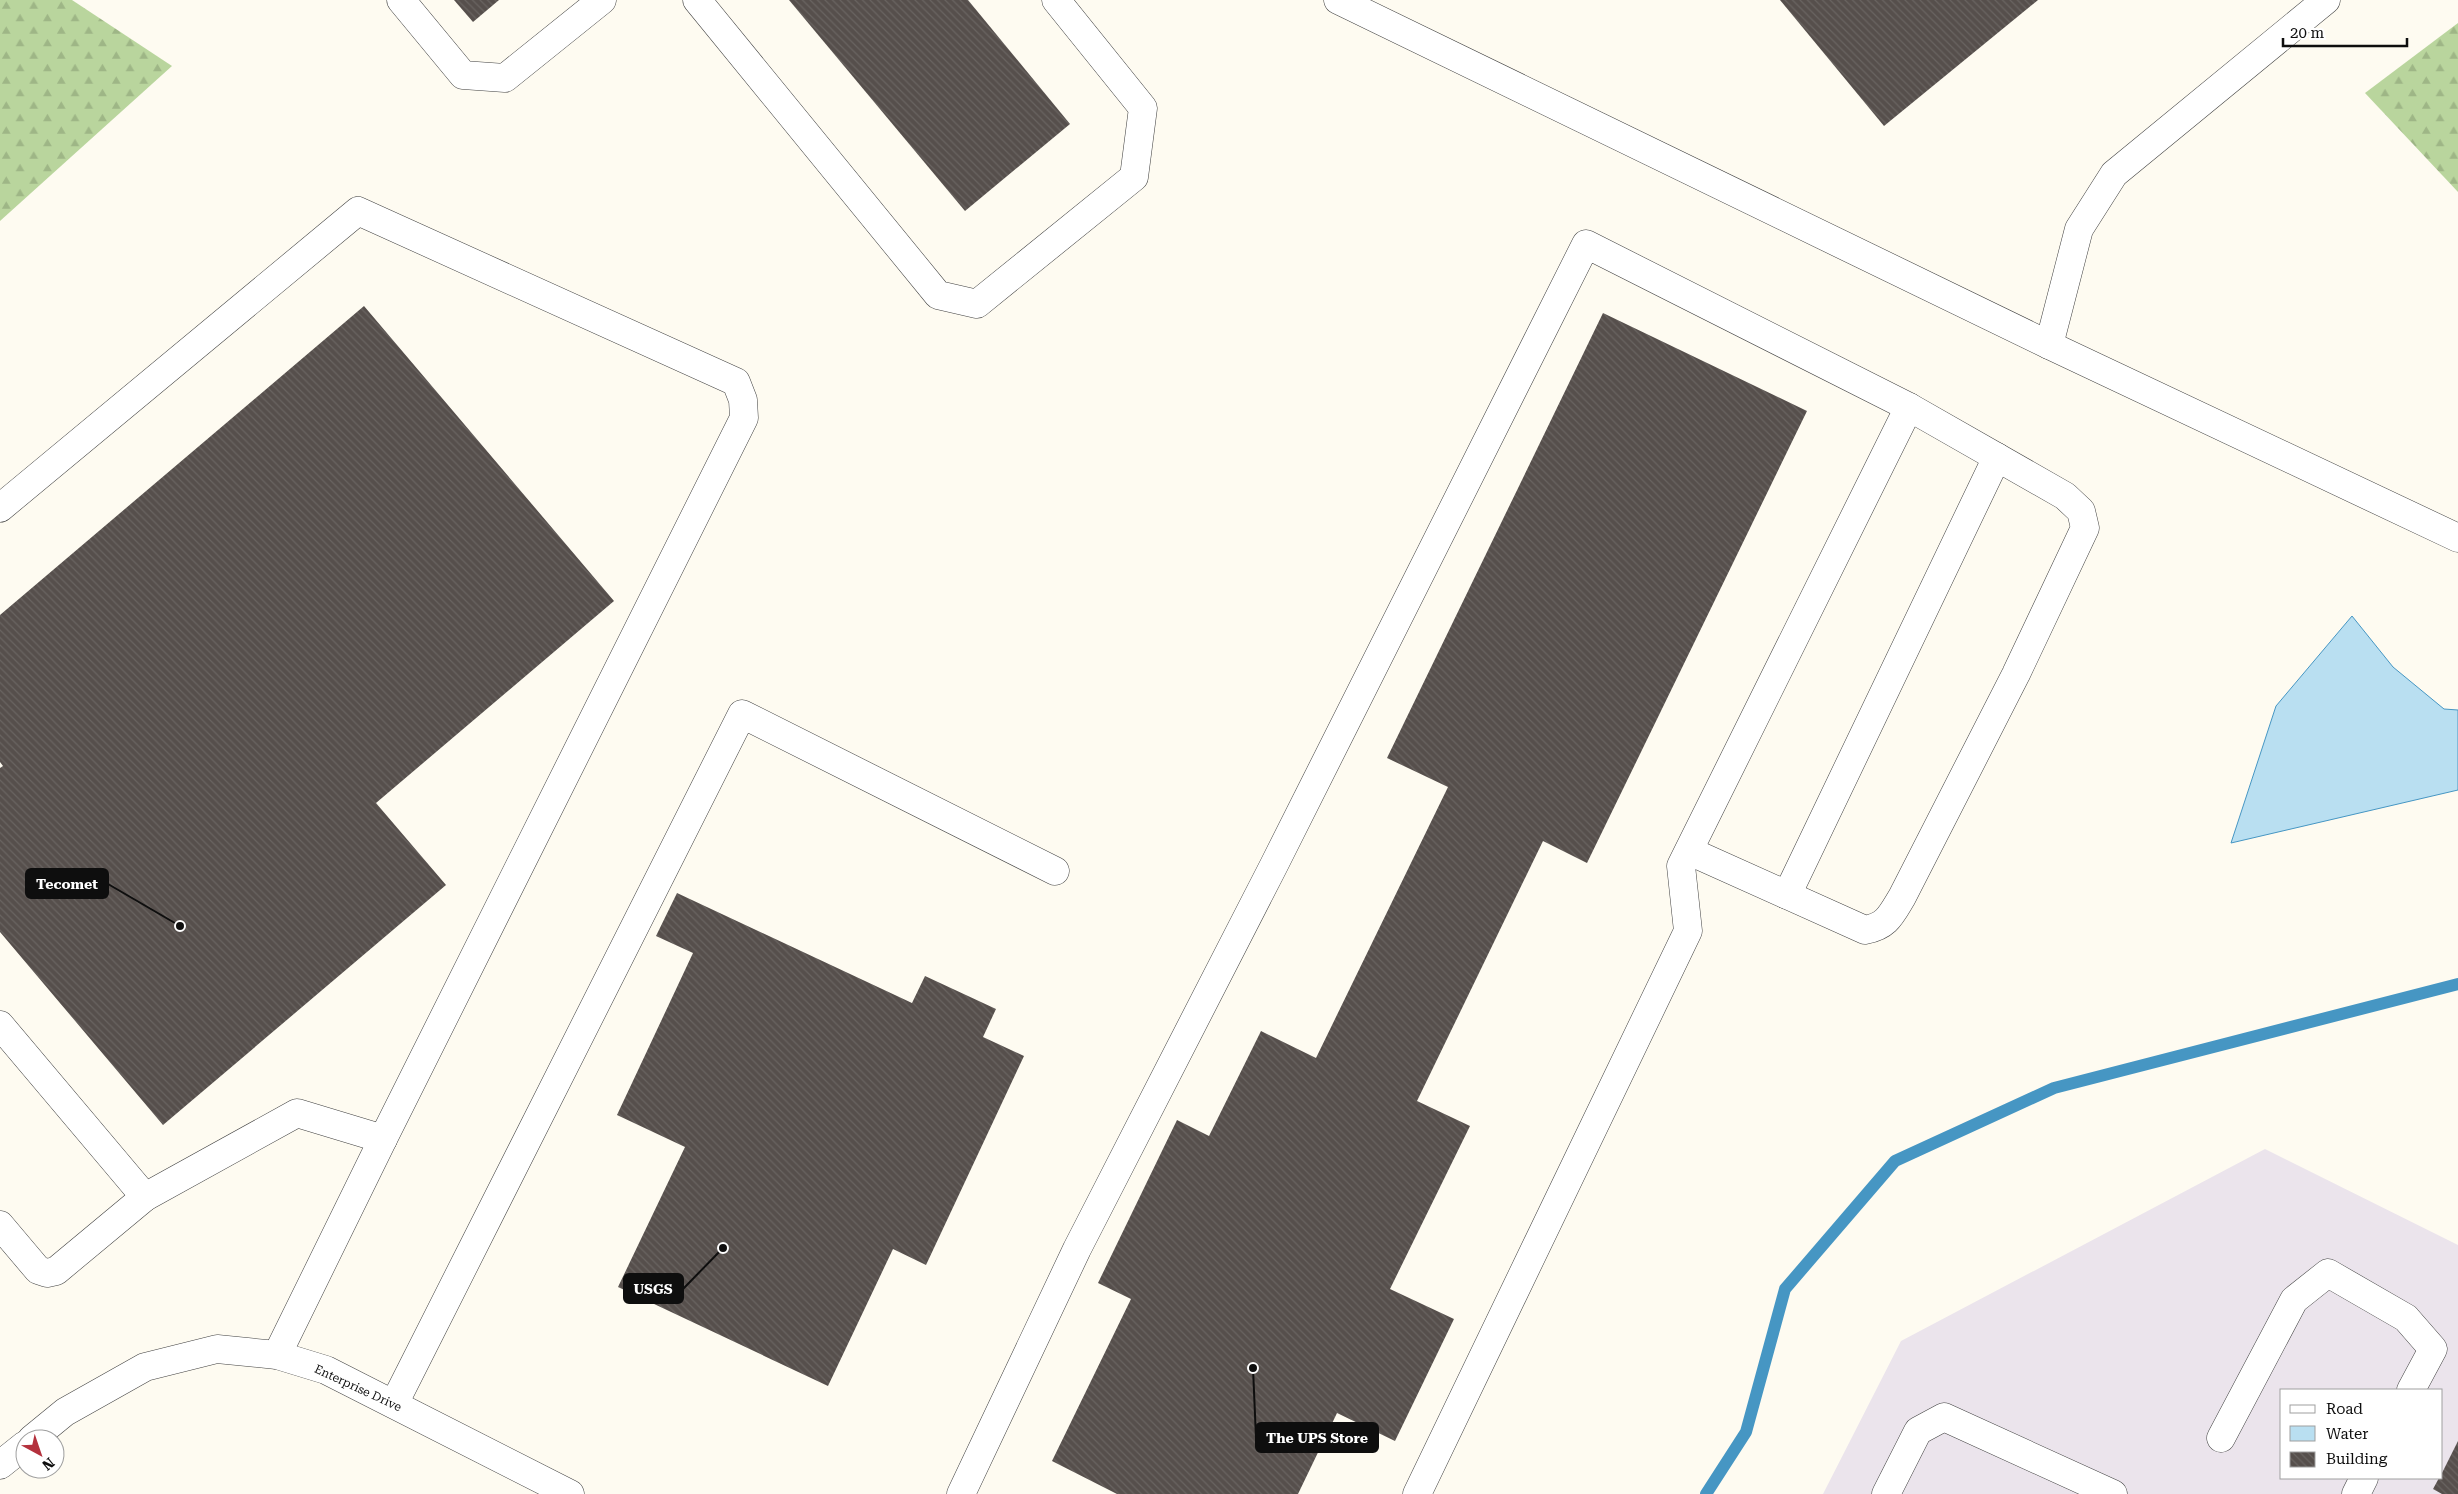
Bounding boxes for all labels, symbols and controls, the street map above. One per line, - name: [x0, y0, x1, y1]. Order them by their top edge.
- scale bar: [2283, 15, 2407, 47]
- text: 20 m: [2290, 24, 2325, 42]
- callout: Tecomet: [26, 869, 108, 898]
- text: Tecomet: [36, 876, 98, 892]
- callout: USGS: [624, 1274, 683, 1303]
- text: USGS: [634, 1281, 673, 1297]
- street label: Enterprise Drive: [312, 1362, 404, 1415]
- legend: [2280, 1389, 2443, 1479]
- text: Road: [2326, 1400, 2363, 1418]
- callout: The UPS Store: [1256, 1423, 1378, 1452]
- text: Water: [2326, 1425, 2368, 1443]
- north arrow: [15, 1429, 65, 1479]
- text: The UPS Store: [1266, 1430, 1368, 1446]
- text: Building: [2326, 1450, 2388, 1468]
- text: N: [39, 1454, 58, 1474]

